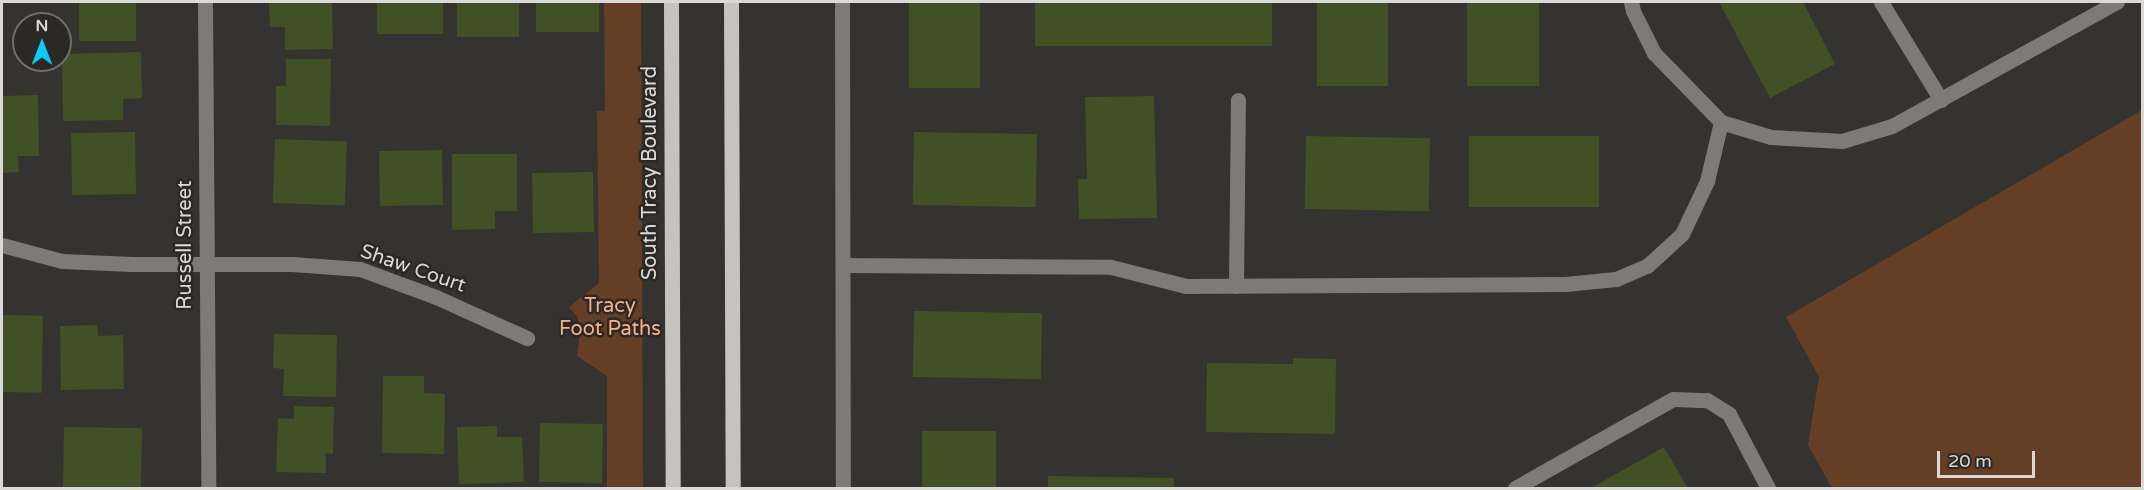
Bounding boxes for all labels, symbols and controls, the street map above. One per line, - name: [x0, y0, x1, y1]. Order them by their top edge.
- north arrow: [12, 12, 72, 72]
- text: N: [36, 16, 48, 36]
- street label: South Tracy Boulevard: [638, 66, 662, 280]
- street label: Russell Street: [173, 180, 197, 310]
- street label: Shaw Court: [357, 240, 469, 298]
- park label: Tracy Foot Paths: [559, 294, 661, 341]
- scale bar: [1940, 439, 2038, 477]
- text: 20 m: [1948, 450, 1992, 472]

